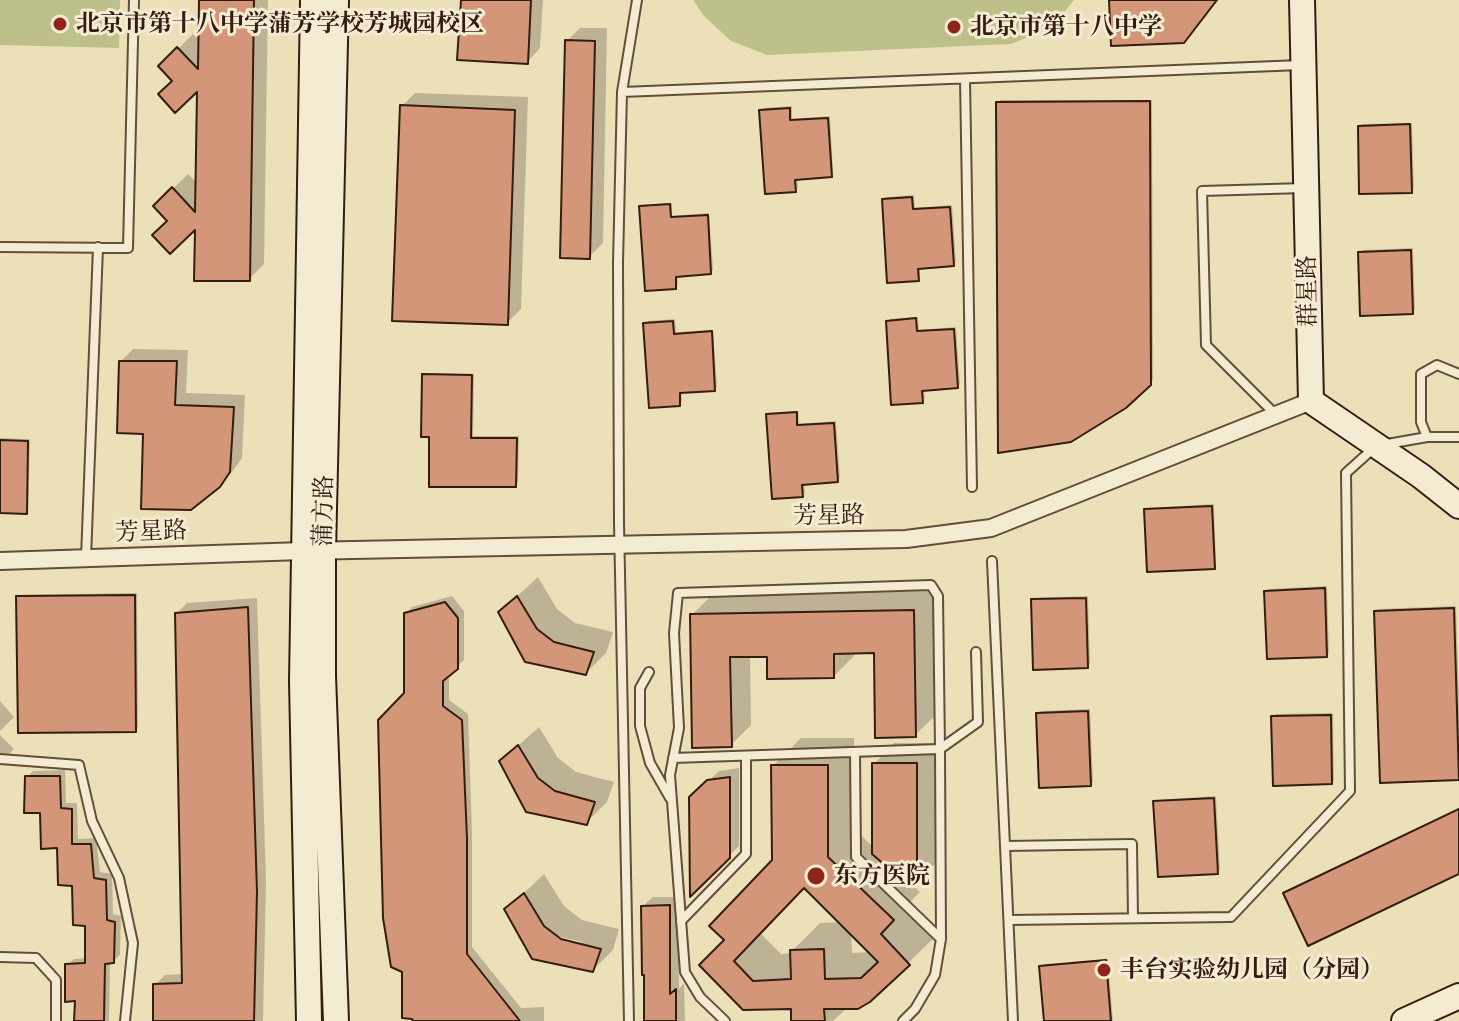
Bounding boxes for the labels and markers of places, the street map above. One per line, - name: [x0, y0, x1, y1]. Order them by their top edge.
- place label: 北京市第十八中学蒲芳学校芳城园校区: [76, 10, 484, 38]
- place label: 北京市第十八中学: [970, 13, 1162, 41]
- marker: 北京市第十八中学蒲芳学校芳城园校区: [51, 15, 69, 33]
- marker: 北京市第十八中学: [945, 18, 963, 36]
- place label: 东方医院: [834, 862, 930, 890]
- marker: 东方医院: [805, 865, 827, 887]
- place label: 丰台实验幼儿园（分园）: [1120, 956, 1384, 984]
- marker: 丰台实验幼儿园（分园）: [1095, 961, 1113, 979]

